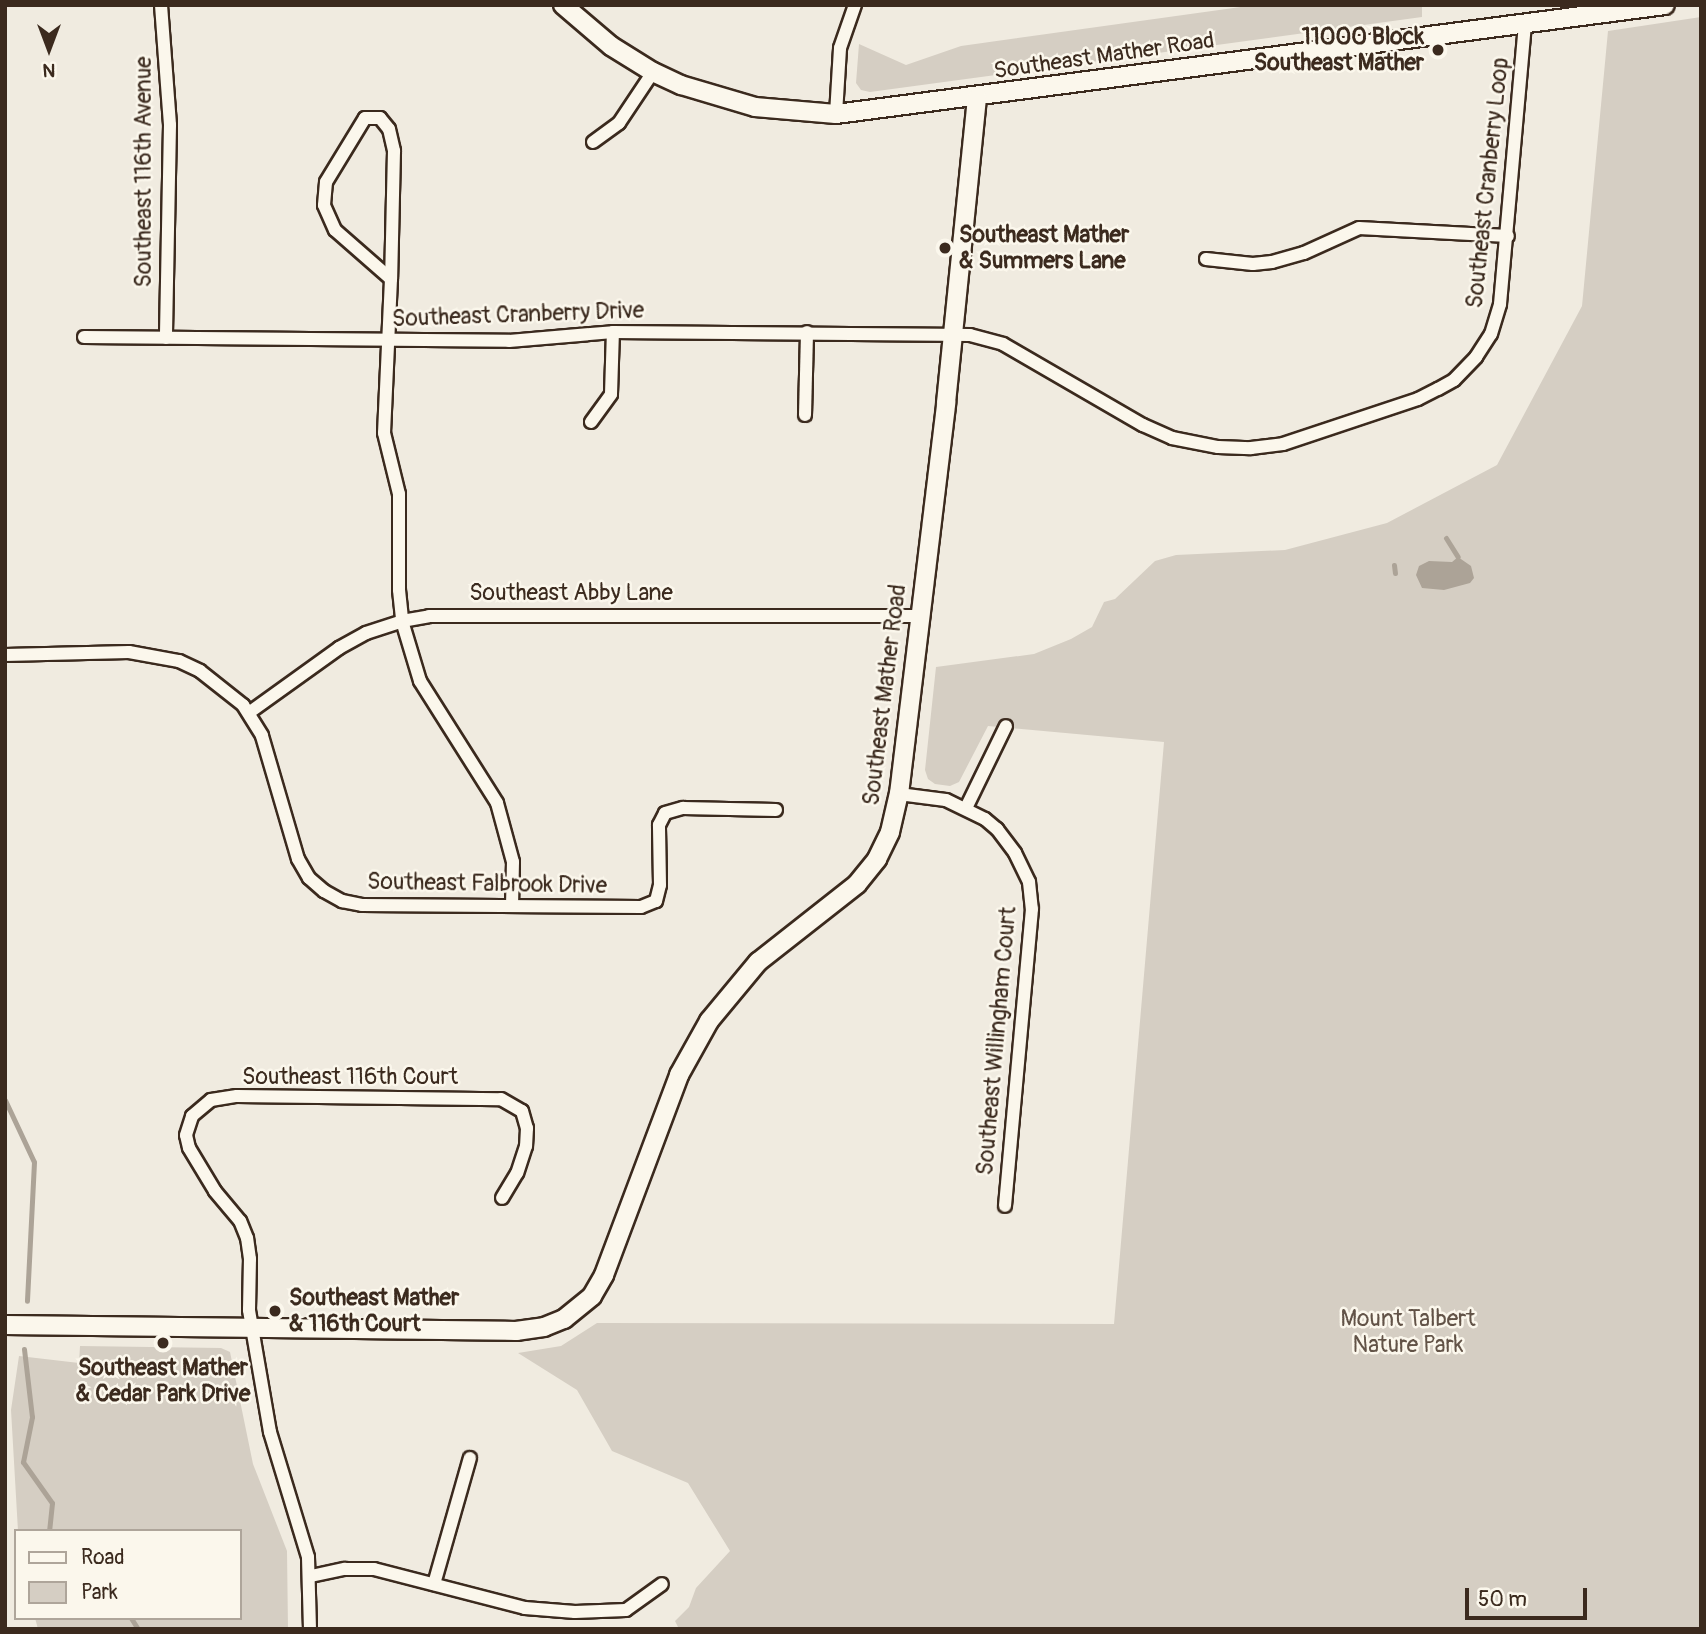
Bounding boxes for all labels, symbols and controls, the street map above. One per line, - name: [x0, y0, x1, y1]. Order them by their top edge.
- north arrow: [14, 14, 84, 84]
- place label: 11000 Block Southeast Mather: [1254, 23, 1424, 77]
- street label: Southeast Mather Road: [992, 27, 1216, 85]
- marker: 11000 Block Southeast Mather: [1430, 42, 1446, 58]
- street label: Southeast 116th Avenue: [130, 56, 158, 288]
- street label: Southeast Cranberry Loop: [1461, 56, 1515, 310]
- text: N: [43, 58, 55, 82]
- place label: Southeast Mather & Summers Lane: [959, 221, 1129, 275]
- marker: Southeast Mather & Summers Lane: [937, 240, 953, 256]
- street label: Southeast Cranberry Drive: [391, 297, 645, 333]
- street label: Southeast Abby Lane: [469, 579, 673, 607]
- street label: Southeast Mather Road: [858, 583, 912, 807]
- street label: Southeast Falbrook Drive: [367, 868, 607, 900]
- street label: Southeast Willingham Court: [971, 905, 1023, 1177]
- street label: Southeast 116th Court: [242, 1063, 458, 1091]
- place label: Southeast Mather & 116th Court: [289, 1284, 459, 1338]
- marker: Southeast Mather & 116th Court: [267, 1303, 283, 1319]
- park label: Mount Talbert Nature Park: [1340, 1305, 1476, 1359]
- marker: Southeast Mather & Cedar Park Drive: [155, 1335, 171, 1351]
- place label: Southeast Mather & Cedar Park Drive: [76, 1354, 250, 1408]
- legend: [14, 1529, 242, 1620]
- text: Road: [81, 1544, 125, 1571]
- scale bar: [1468, 1574, 1590, 1618]
- text: Park: [81, 1579, 118, 1606]
- text: 50 m: [1478, 1586, 1527, 1613]

